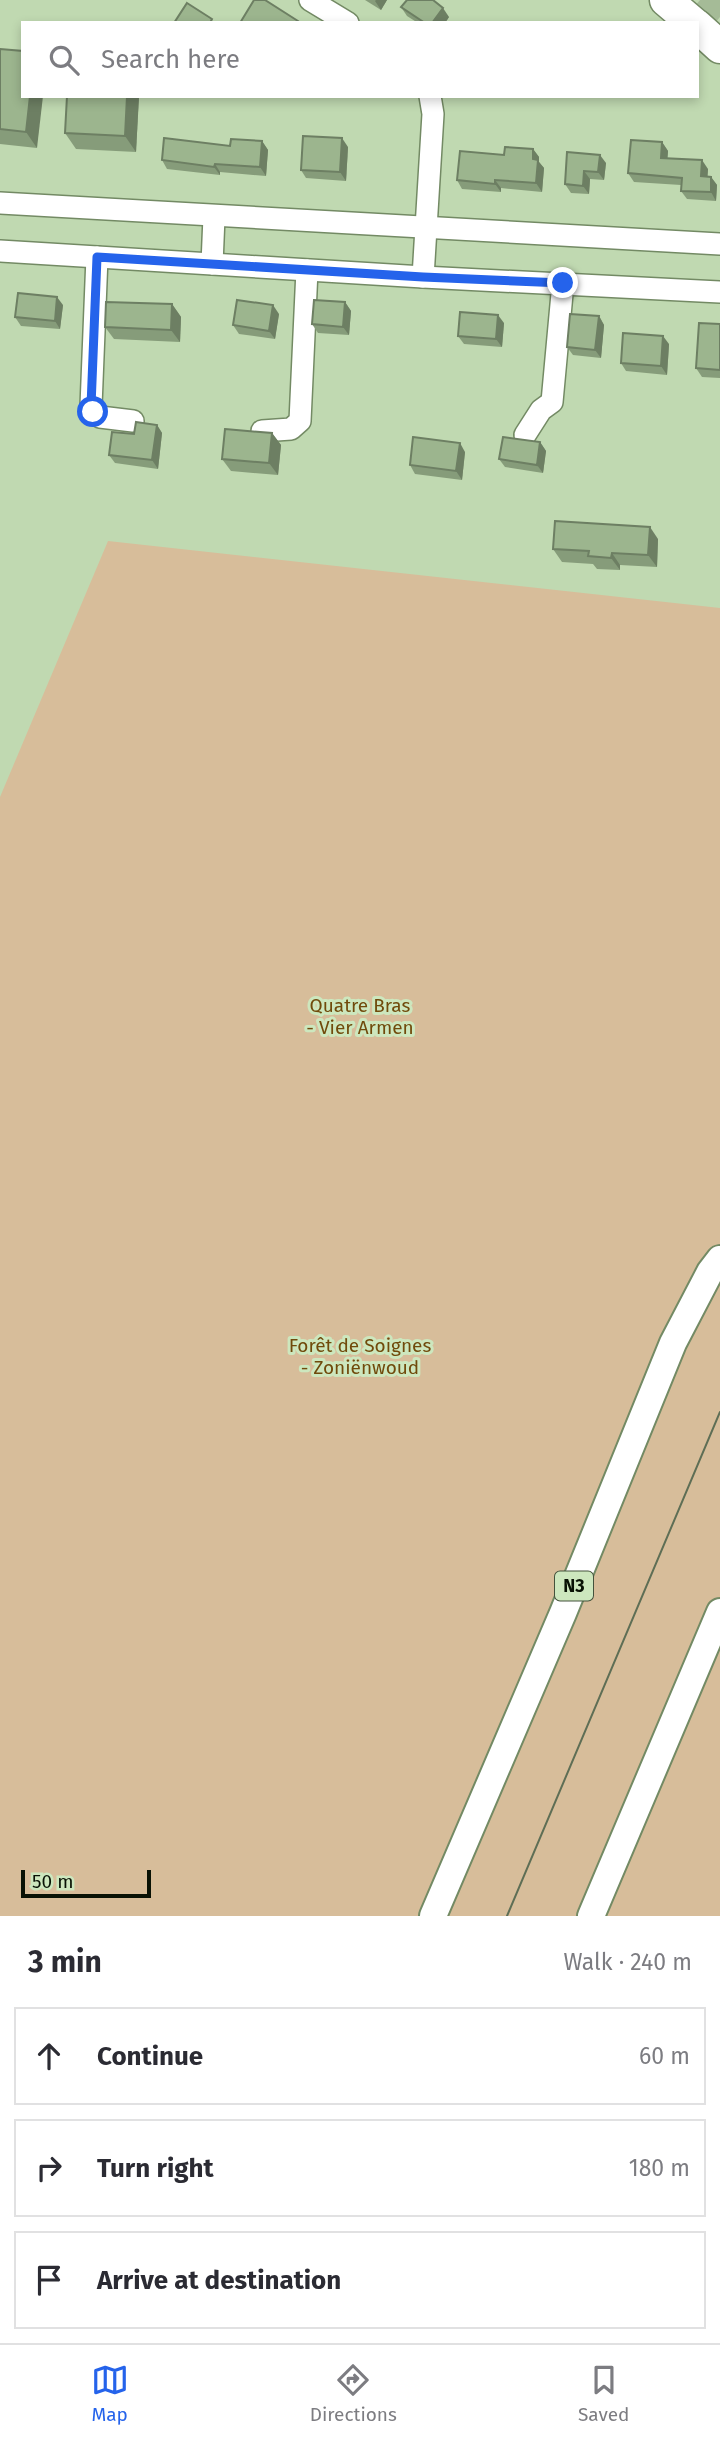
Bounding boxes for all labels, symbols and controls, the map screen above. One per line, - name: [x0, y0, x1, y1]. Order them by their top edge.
- search box: [21, 21, 699, 98]
- icon: search: [45, 41, 83, 79]
- text: Search here: [101, 44, 240, 75]
- route end: [547, 267, 578, 298]
- route start: [77, 396, 108, 427]
- park label: Quatre Bras - Vier Armen: [306, 994, 414, 1039]
- park label: Forêt de Soignes - Zoniënwoud: [289, 1334, 431, 1379]
- road number: N3: [555, 1572, 593, 1601]
- scale bar: [21, 1867, 150, 1899]
- text: 50 m: [32, 1870, 73, 1893]
- text: 3 min: [28, 1944, 102, 1980]
- text: Walk · 240 m: [564, 1948, 692, 1976]
- icon: ahead: [30, 2037, 68, 2075]
- text: Continue: [97, 2041, 203, 2072]
- text: 60 m: [639, 2042, 690, 2070]
- icon: right: [30, 2149, 68, 2187]
- text: Turn right: [97, 2153, 214, 2184]
- text: 180 m: [629, 2154, 690, 2182]
- icon: arrive: [30, 2261, 68, 2299]
- text: Arrive at destination: [97, 2265, 341, 2296]
- tab: Map: [91, 2361, 129, 2426]
- tab: Directions: [310, 2361, 397, 2426]
- tab: Saved: [578, 2361, 629, 2426]

